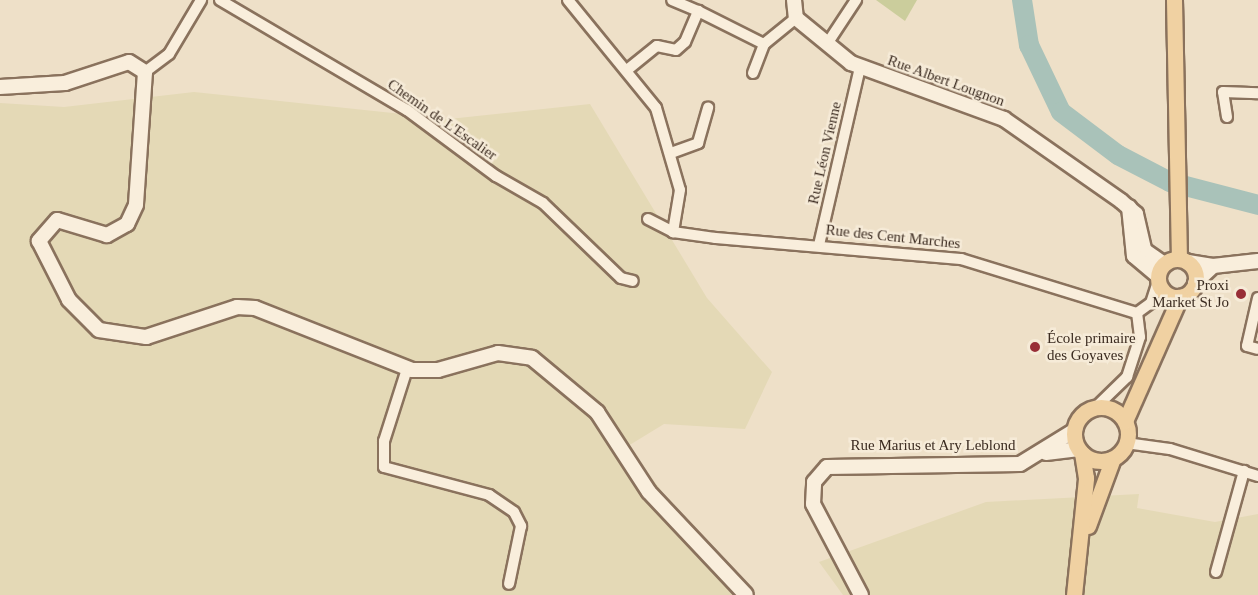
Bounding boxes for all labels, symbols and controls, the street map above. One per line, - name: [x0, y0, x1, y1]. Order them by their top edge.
- street label: Rue Albert Lougnon: [885, 51, 1007, 111]
- street label: Chemin de L'Escalier: [384, 76, 500, 164]
- street label: Rue Léon Vienne: [804, 100, 846, 206]
- street label: Rue des Cent Marches: [825, 221, 961, 253]
- place label: Proxi Market St Jo: [1152, 276, 1229, 311]
- marker: Proxi Market St Jo: [1234, 287, 1248, 301]
- place label: École primaire des Goyaves: [1047, 329, 1136, 364]
- marker: École primaire des Goyaves: [1028, 340, 1042, 354]
- street label: Rue Marius et Ary Leblond: [850, 437, 1016, 455]

